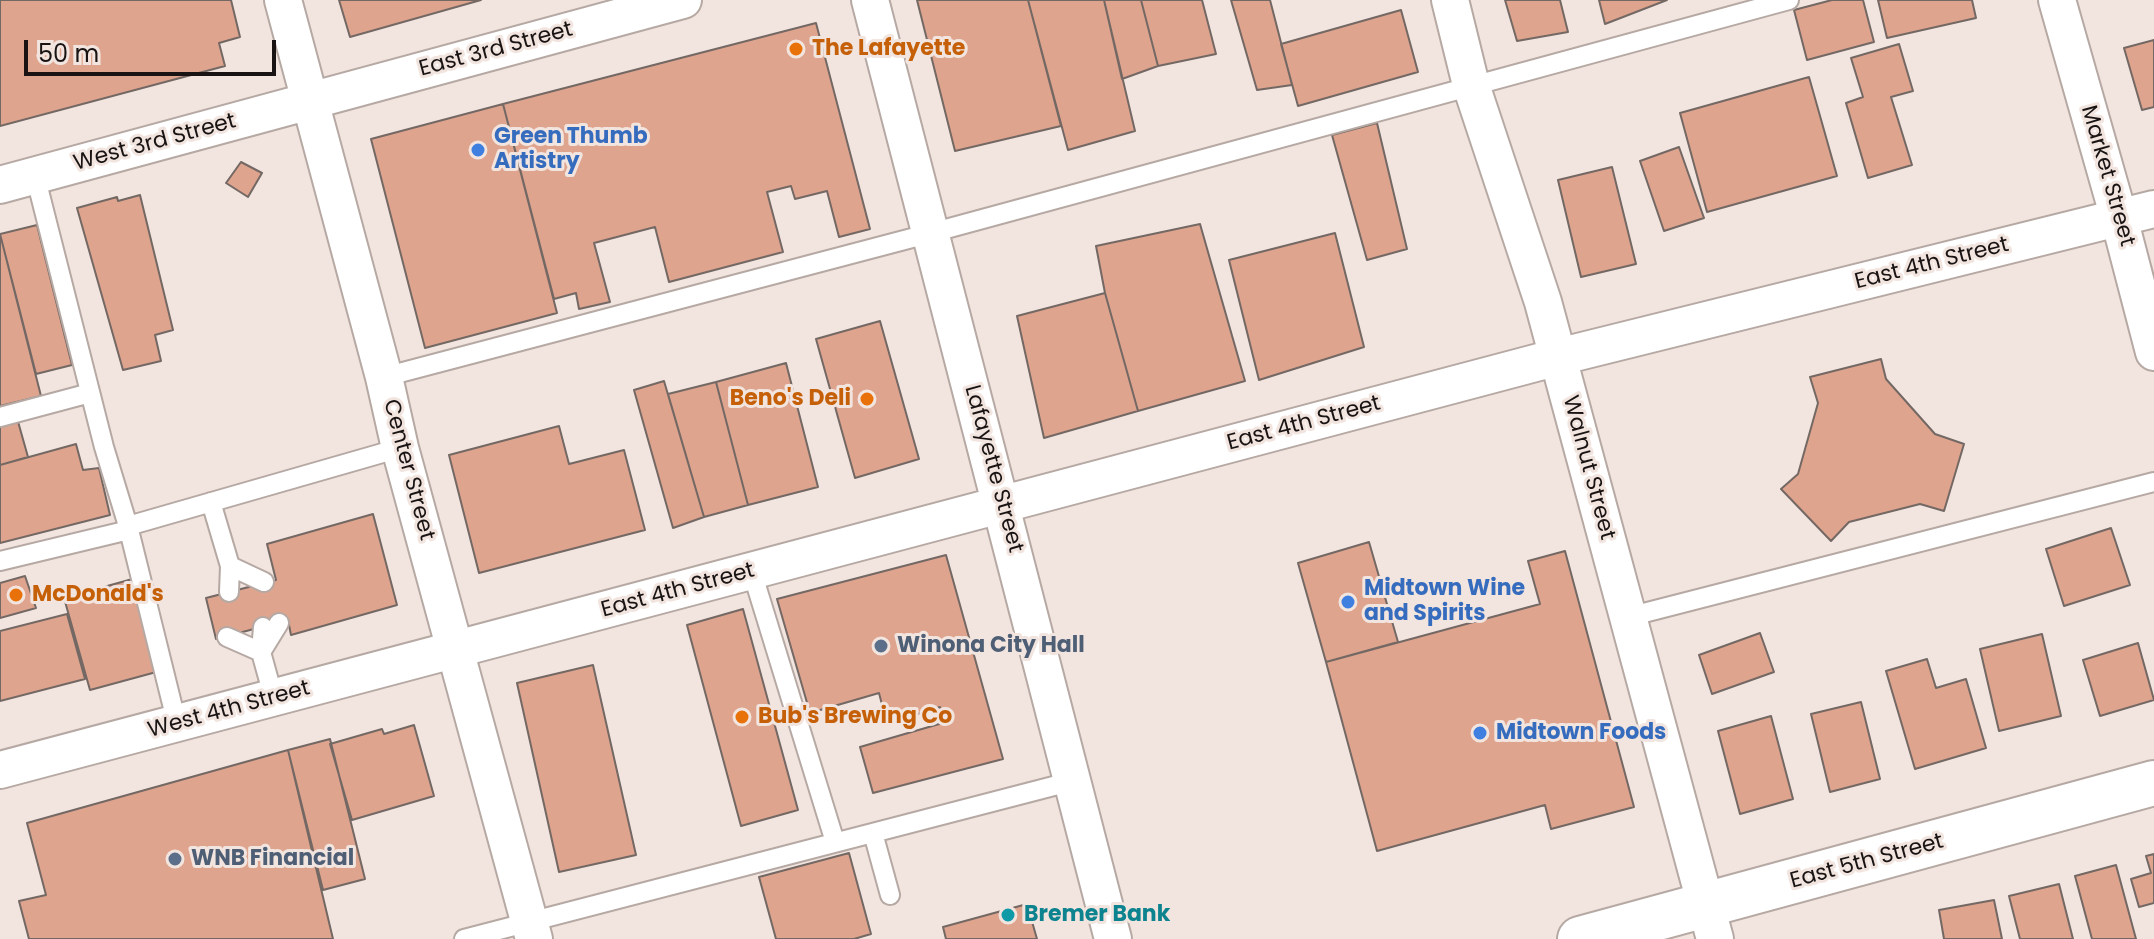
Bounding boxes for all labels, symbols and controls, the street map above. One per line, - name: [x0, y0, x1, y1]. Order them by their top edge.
- street label: East 3rd Street: [416, 17, 576, 83]
- scale bar: [28, 24, 280, 74]
- place label: The Lafayette: [812, 36, 965, 62]
- text: 50 m: [38, 37, 99, 70]
- marker: The Lafayette: [787, 40, 805, 58]
- street label: Market Street: [2074, 103, 2140, 249]
- street label: West 3rd Street: [71, 109, 239, 177]
- place label: Green Thumb Artistry: [494, 124, 648, 176]
- marker: Green Thumb Artistry: [469, 141, 487, 159]
- street label: East 4th Street: [1852, 232, 2012, 296]
- street label: Lafayette Street: [958, 382, 1028, 556]
- place label: Beno's Deli: [730, 386, 851, 412]
- marker: Beno's Deli: [858, 390, 876, 408]
- street label: East 4th Street: [1224, 391, 1384, 457]
- street label: Walnut Street: [1556, 393, 1620, 543]
- street label: Center Street: [377, 397, 439, 543]
- street label: East 4th Street: [598, 558, 758, 624]
- place label: Midtown Wine and Spirits: [1364, 576, 1525, 628]
- place label: McDonald's: [32, 582, 164, 608]
- marker: McDonald's: [7, 586, 25, 604]
- marker: Midtown Wine and Spirits: [1339, 593, 1357, 611]
- place label: Winona City Hall: [897, 633, 1085, 659]
- marker: Winona City Hall: [872, 637, 890, 655]
- street label: West 4th Street: [145, 676, 313, 744]
- place label: Bub's Brewing Co: [758, 704, 952, 730]
- marker: Bub's Brewing Co: [733, 708, 751, 726]
- place label: Midtown Foods: [1496, 720, 1666, 746]
- marker: Midtown Foods: [1471, 724, 1489, 742]
- street label: East 5th Street: [1787, 829, 1947, 895]
- place label: WNB Financial: [191, 846, 354, 872]
- marker: WNB Financial: [166, 850, 184, 868]
- place label: Bremer Bank: [1024, 902, 1170, 928]
- marker: Bremer Bank: [999, 906, 1017, 924]

